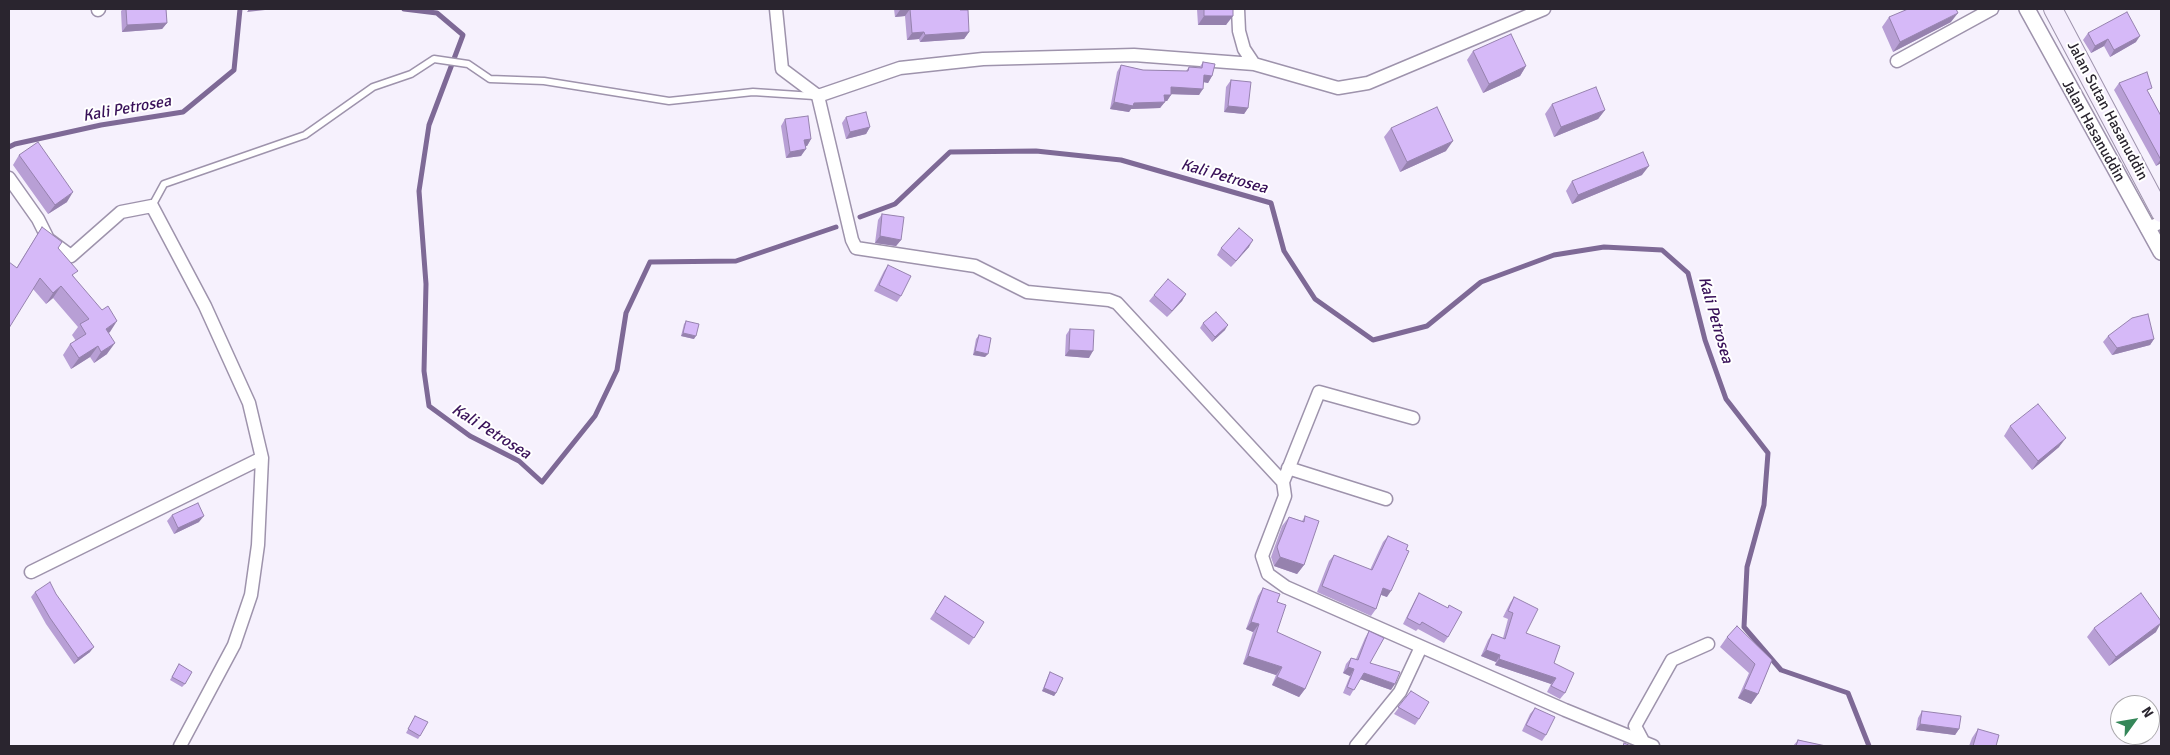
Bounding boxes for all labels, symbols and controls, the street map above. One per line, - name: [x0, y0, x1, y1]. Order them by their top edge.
- street label: Jalan Sutan Hasanuddin: [2063, 38, 2151, 184]
- street label: Jalan Hasanuddin: [2058, 77, 2128, 185]
- water label: Kali Petrosea: [81, 92, 173, 126]
- water label: Kali Petrosea: [1178, 155, 1270, 199]
- water label: Kali Petrosea: [1693, 274, 1737, 366]
- water label: Kali Petrosea: [448, 400, 534, 464]
- north arrow: [2110, 695, 2160, 745]
- text: N: [2138, 704, 2157, 721]

